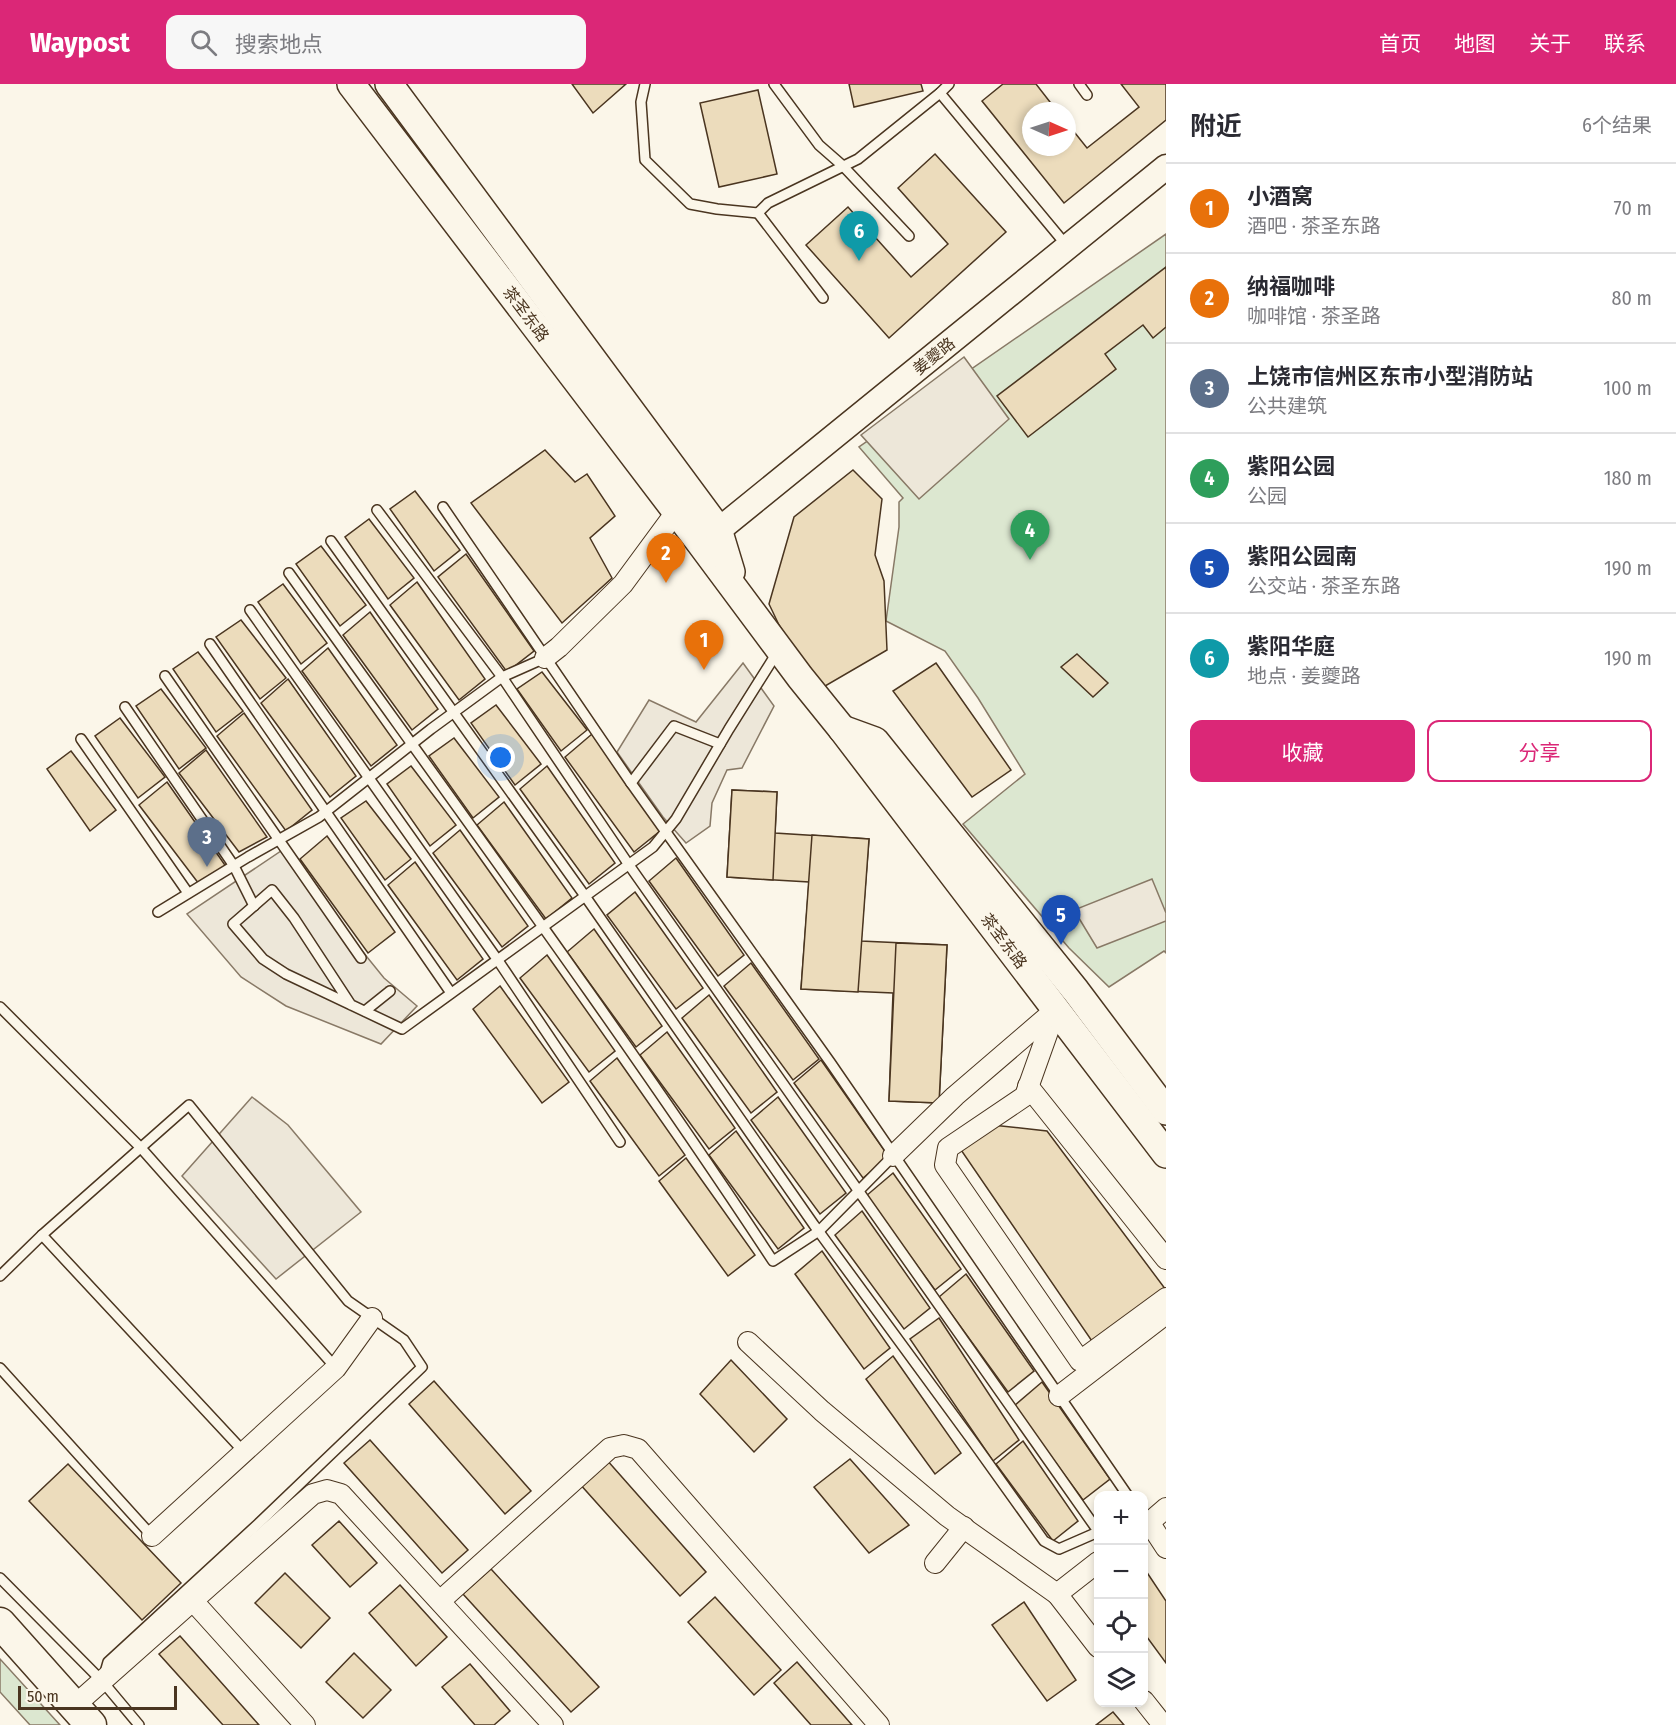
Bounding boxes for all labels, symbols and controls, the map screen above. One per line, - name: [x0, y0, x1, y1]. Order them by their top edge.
- search box: [166, 15, 586, 69]
- text: Waypost: [30, 26, 130, 59]
- icon: search: [187, 26, 220, 59]
- text: 搜索地点: [235, 31, 323, 58]
- text: 首页: [1379, 31, 1421, 57]
- text: 地图: [1454, 31, 1496, 57]
- text: 关于: [1529, 31, 1571, 57]
- text: 联系: [1604, 31, 1646, 57]
- north arrow: [1022, 102, 1076, 156]
- text: 附近: [1190, 111, 1242, 142]
- text: 6个结果: [1582, 113, 1652, 137]
- text: 小酒窝: [1247, 183, 1313, 210]
- text: 1: [1205, 196, 1214, 220]
- text: 70 m: [1614, 196, 1652, 220]
- pin: 6: [840, 212, 878, 261]
- text: 酒吧 · 茶圣东路: [1247, 214, 1381, 238]
- text: 纳福咖啡: [1247, 273, 1335, 300]
- street label: 茶圣东路: [499, 283, 553, 345]
- text: 2: [1205, 286, 1214, 310]
- text: 80 m: [1612, 286, 1652, 310]
- text: 咖啡馆 · 茶圣路: [1247, 304, 1381, 328]
- street label: 姜夔路: [909, 334, 959, 378]
- text: 上饶市信州区东市小型消防站: [1247, 363, 1533, 390]
- text: 3: [1205, 376, 1214, 400]
- text: 100 m: [1603, 376, 1652, 400]
- text: 公共建筑: [1247, 394, 1327, 418]
- text: 紫阳公园: [1247, 453, 1335, 480]
- text: 4: [1204, 466, 1215, 490]
- text: 180 m: [1604, 466, 1652, 490]
- text: 公园: [1247, 484, 1287, 508]
- pin: 4: [1010, 510, 1050, 560]
- pin: 2: [646, 534, 686, 583]
- text: 紫阳公园南: [1247, 543, 1357, 570]
- text: 5: [1205, 556, 1214, 580]
- text: 190 m: [1604, 556, 1652, 580]
- text: 公交站 · 茶圣东路: [1247, 574, 1401, 598]
- pin: 1: [684, 620, 724, 670]
- text: 紫阳华庭: [1247, 633, 1335, 660]
- text: 6: [1204, 646, 1215, 670]
- text: 190 m: [1604, 646, 1652, 670]
- text: 地点 · 姜夔路: [1247, 664, 1361, 688]
- button: 收藏: [1190, 720, 1415, 782]
- button: 分享: [1427, 720, 1652, 782]
- your location: [486, 743, 515, 772]
- pin: 3: [188, 818, 226, 867]
- pin: 5: [1042, 896, 1080, 945]
- street label: 茶圣东路: [977, 910, 1031, 972]
- map controls: [1094, 1491, 1148, 1707]
- button: +: [1094, 1491, 1148, 1545]
- button: −: [1094, 1545, 1148, 1599]
- button: locate: [1094, 1599, 1148, 1653]
- button: layers: [1094, 1653, 1148, 1707]
- scale bar: [18, 1683, 177, 1710]
- text: 50 m: [27, 1687, 59, 1706]

